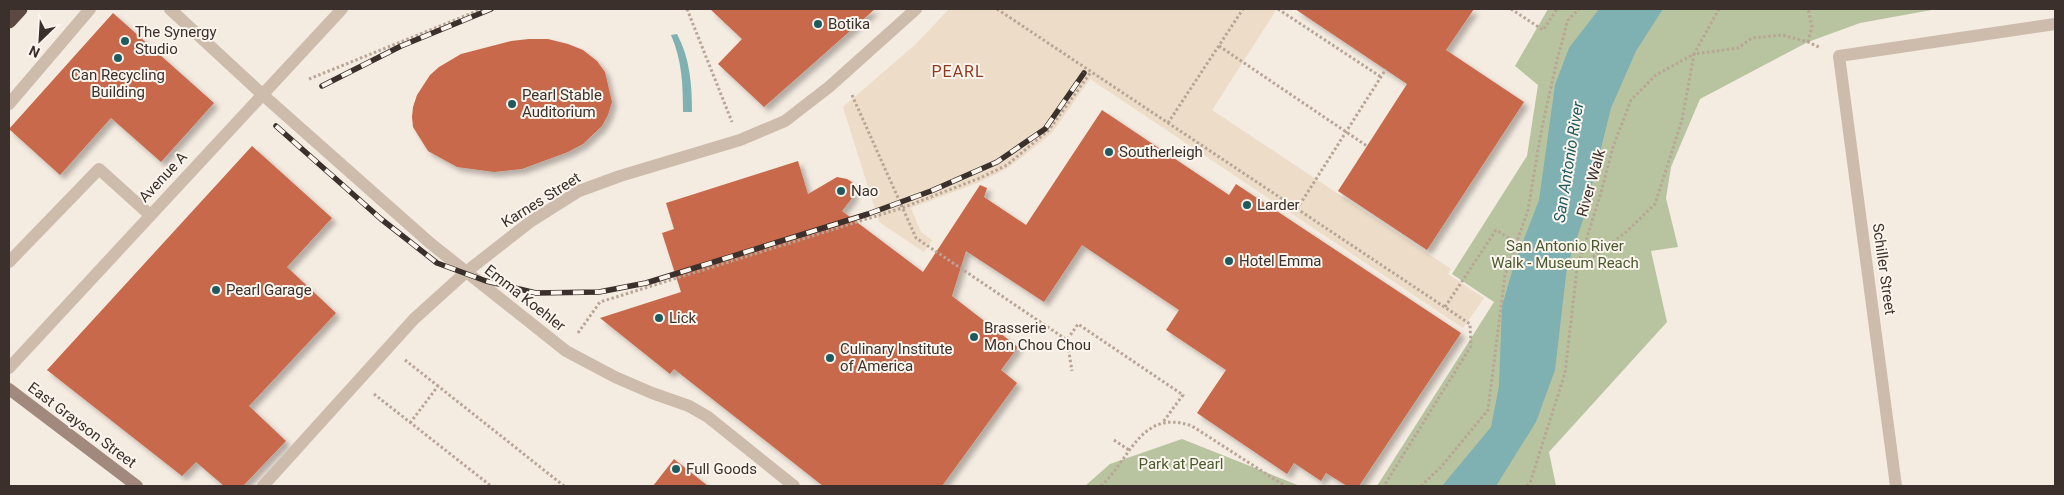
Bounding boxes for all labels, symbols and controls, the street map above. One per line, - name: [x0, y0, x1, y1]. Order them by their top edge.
- north arrow: [15, 15, 65, 65]
- place label: Botika: [828, 15, 870, 33]
- marker: Botika: [812, 18, 824, 30]
- place label: The Synergy Studio: [135, 23, 217, 58]
- marker: The Synergy Studio: [119, 35, 131, 47]
- text: N: [27, 42, 42, 61]
- marker: Can Recycling Building: [112, 52, 124, 64]
- district label: PEARL: [931, 62, 985, 81]
- place label: Can Recycling Building: [71, 66, 165, 101]
- place label: Pearl Stable Auditorium: [522, 86, 602, 121]
- marker: Pearl Stable Auditorium: [506, 98, 518, 110]
- water label: San Antonio River: [1550, 100, 1588, 224]
- place label: Southerleigh: [1119, 143, 1203, 161]
- marker: Southerleigh: [1103, 146, 1115, 158]
- street label: River Walk: [1573, 147, 1609, 219]
- street label: Avenue A: [135, 148, 191, 206]
- street label: Karnes Street: [498, 168, 584, 231]
- place label: Nao: [851, 182, 878, 200]
- marker: Nao: [835, 185, 847, 197]
- place label: Larder: [1257, 196, 1300, 214]
- marker: Larder: [1241, 199, 1253, 211]
- street label: Schiller Street: [1869, 222, 1899, 316]
- park label: San Antonio River Walk - Museum Reach: [1491, 237, 1639, 272]
- place label: Hotel Emma: [1239, 252, 1321, 270]
- marker: Hotel Emma: [1223, 255, 1235, 267]
- street label: Emma Koehler: [481, 261, 569, 335]
- place label: Pearl Garage: [226, 281, 312, 299]
- marker: Pearl Garage: [210, 284, 222, 296]
- place label: Lick: [669, 309, 697, 327]
- marker: Lick: [653, 312, 665, 324]
- place label: Brasserie Mon Chou Chou: [984, 319, 1091, 354]
- marker: Brasserie Mon Chou Chou: [968, 331, 980, 343]
- place label: Culinary Institute of America: [840, 340, 953, 375]
- marker: Culinary Institute of America: [824, 352, 836, 364]
- street label: East Grayson Street: [24, 378, 140, 472]
- park label: Park at Pearl: [1139, 455, 1223, 473]
- place label: Full Goods: [686, 460, 757, 478]
- marker: Full Goods: [670, 463, 682, 475]

